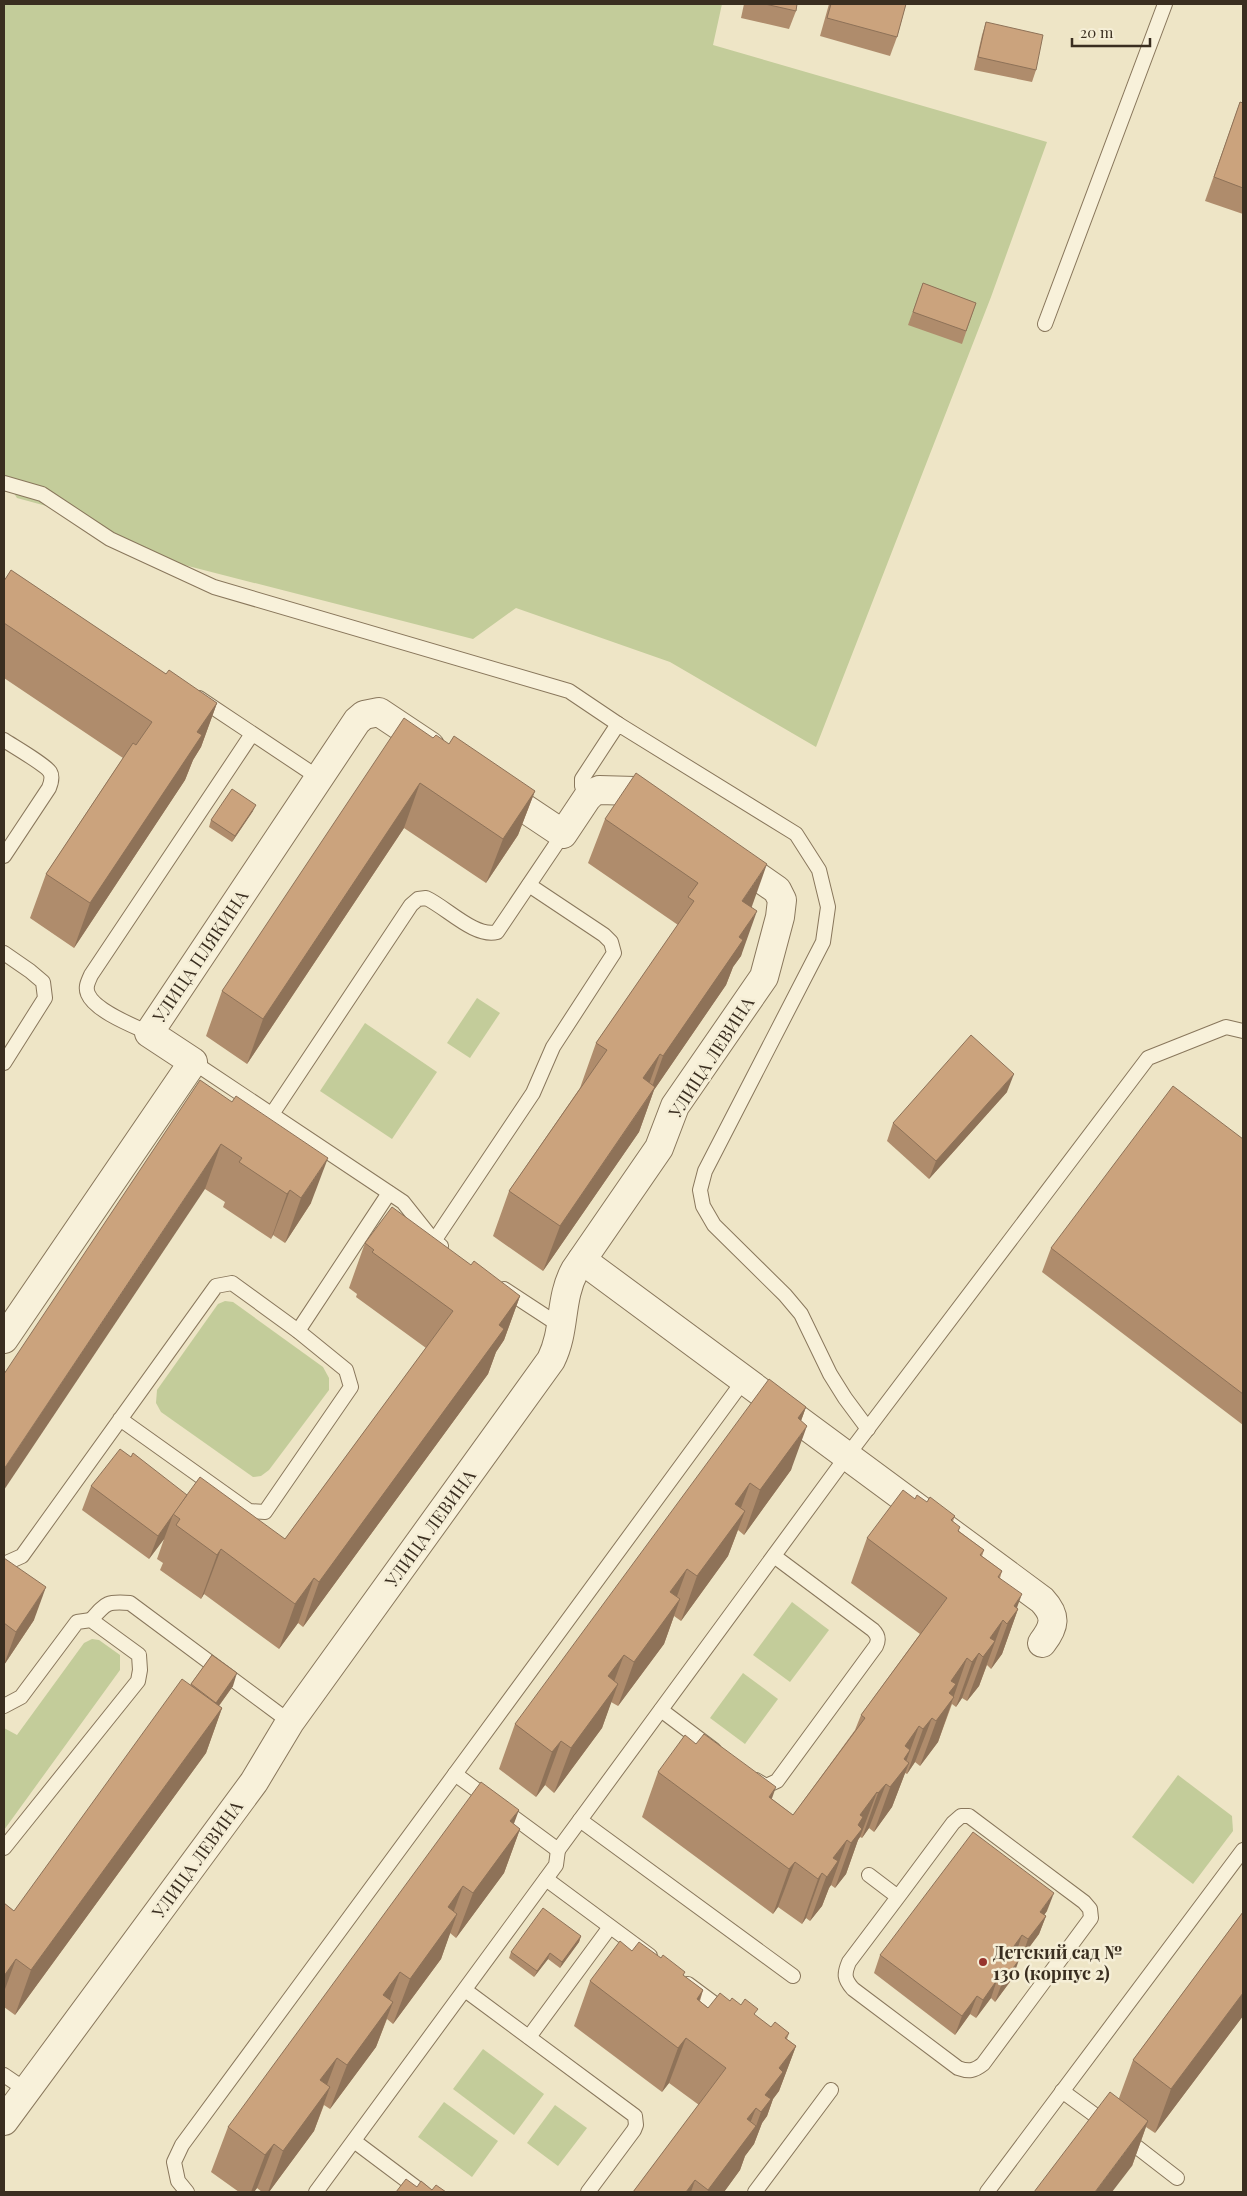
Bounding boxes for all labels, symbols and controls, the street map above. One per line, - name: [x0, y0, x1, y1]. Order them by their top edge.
- scale bar: [1072, 15, 1150, 47]
- text: 20 m: [1080, 22, 1114, 42]
- street label: УЛИЦА ПЛЯКИНА: [146, 884, 254, 1028]
- street label: УЛИЦА ЛЕВИНА: [662, 991, 759, 1123]
- street label: УЛИЦА ЛЕВИНА: [379, 1464, 481, 1592]
- street label: УЛИЦА ЛЕВИНА: [146, 1795, 248, 1923]
- place label: Детский сад № 130 (корпус 2): [993, 1940, 1123, 1985]
- marker: Детский сад № 130 (корпус 2): [977, 1956, 989, 1968]

